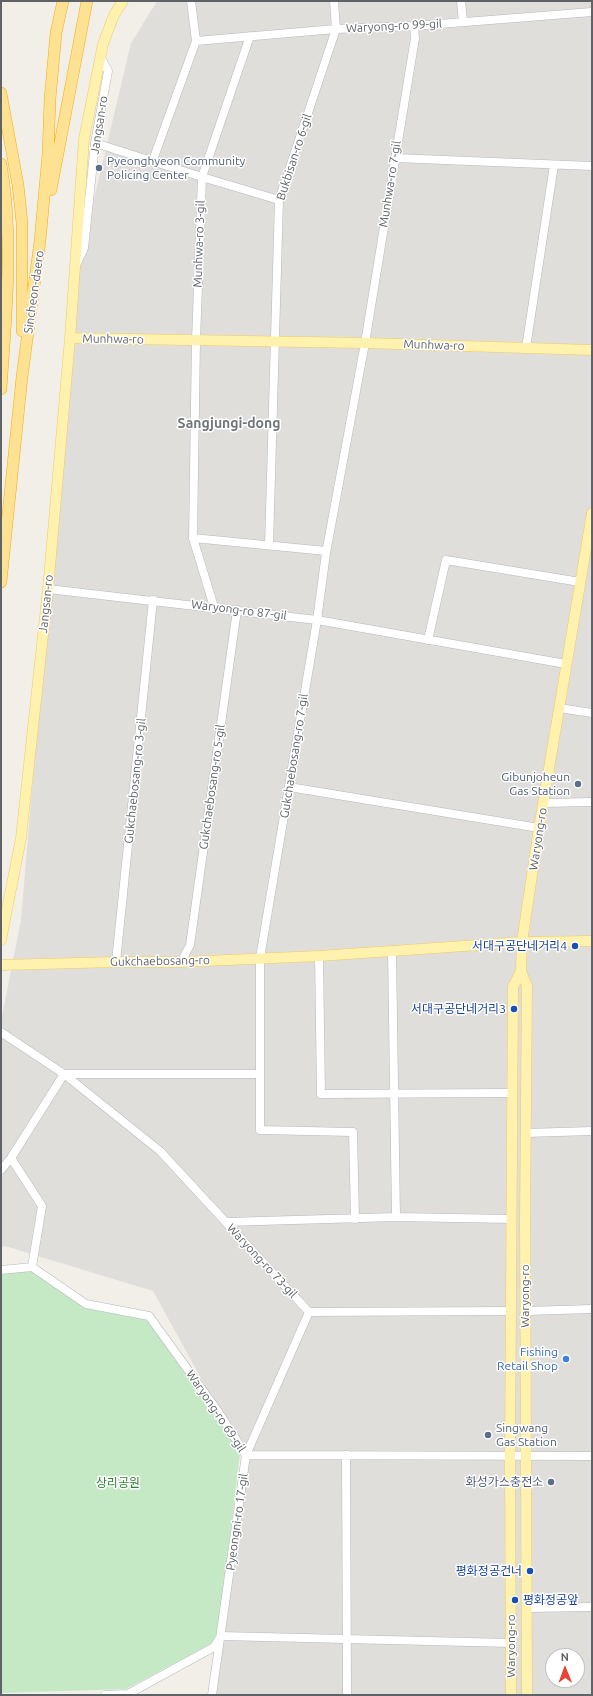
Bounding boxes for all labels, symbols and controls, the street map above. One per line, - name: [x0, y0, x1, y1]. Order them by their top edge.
- street label: Waryong-ro 99-gil: [346, 16, 442, 36]
- street label: Jangsan-ro: [87, 95, 111, 155]
- street label: Bukbisan-ro 6-gil: [273, 112, 315, 202]
- street label: Munhwa-ro 7-gil: [376, 140, 404, 228]
- place label: Pyeonghyeon Community Policing Center: [107, 154, 245, 182]
- marker: Pyeonghyeon Community Policing Center: [94, 163, 104, 173]
- street label: Munhwa-ro 3-gil: [190, 200, 208, 288]
- street label: Sincheon-daero: [21, 249, 47, 335]
- street label: Munhwa-ro: [82, 331, 144, 347]
- street label: Munhwa-ro: [403, 337, 465, 353]
- district label: Sangjungi-dong: [178, 415, 280, 431]
- street label: Jangsan-ro: [36, 574, 56, 634]
- street label: Waryong-ro 87-gil: [190, 597, 288, 623]
- street label: Gukchaebosang-ro 7-gil: [277, 693, 311, 819]
- street label: Gukchaebosang-ro 3-gil: [121, 718, 149, 844]
- street label: Gukchaebosang-ro 5-gil: [196, 724, 228, 850]
- place label: Gibunjoheun Gas Station: [501, 770, 570, 798]
- marker: Gibunjoheun Gas Station: [573, 779, 583, 789]
- street label: Waryong-ro: [526, 807, 550, 871]
- place label: 서대구공단네거리4: [472, 939, 567, 953]
- marker: 서대구공단네거리4: [570, 941, 580, 951]
- street label: Gukchaebosang-ro: [110, 953, 210, 969]
- place label: 서대구공단네거리3: [411, 1002, 506, 1016]
- marker: 서대구공단네거리3: [509, 1004, 519, 1014]
- street label: Waryong-ro 73-gil: [224, 1221, 300, 1301]
- street label: Waryong-ro: [518, 1264, 532, 1328]
- place label: Fishing Retail Shop: [497, 1345, 558, 1373]
- marker: Fishing Retail Shop: [561, 1354, 571, 1364]
- street label: Waryong-ro 69-gil: [183, 1367, 249, 1455]
- place label: Singwang Gas Station: [496, 1421, 557, 1449]
- marker: Singwang Gas Station: [483, 1430, 493, 1440]
- street label: Pyeongni-ro 17-gil: [223, 1472, 251, 1572]
- place label: 화성가스충전소: [466, 1475, 543, 1489]
- park label: 상리공원: [96, 1476, 140, 1490]
- marker: 화성가스충전소: [546, 1477, 556, 1487]
- place label: 평화정공건너: [456, 1564, 522, 1578]
- marker: 평화정공건너: [525, 1566, 535, 1576]
- place label: 평화정공앞: [523, 1593, 578, 1607]
- marker: 평화정공앞: [510, 1595, 520, 1605]
- street label: Waryong-ro: [504, 1614, 518, 1678]
- north arrow: [545, 1648, 585, 1688]
- text: N: [561, 1651, 569, 1663]

